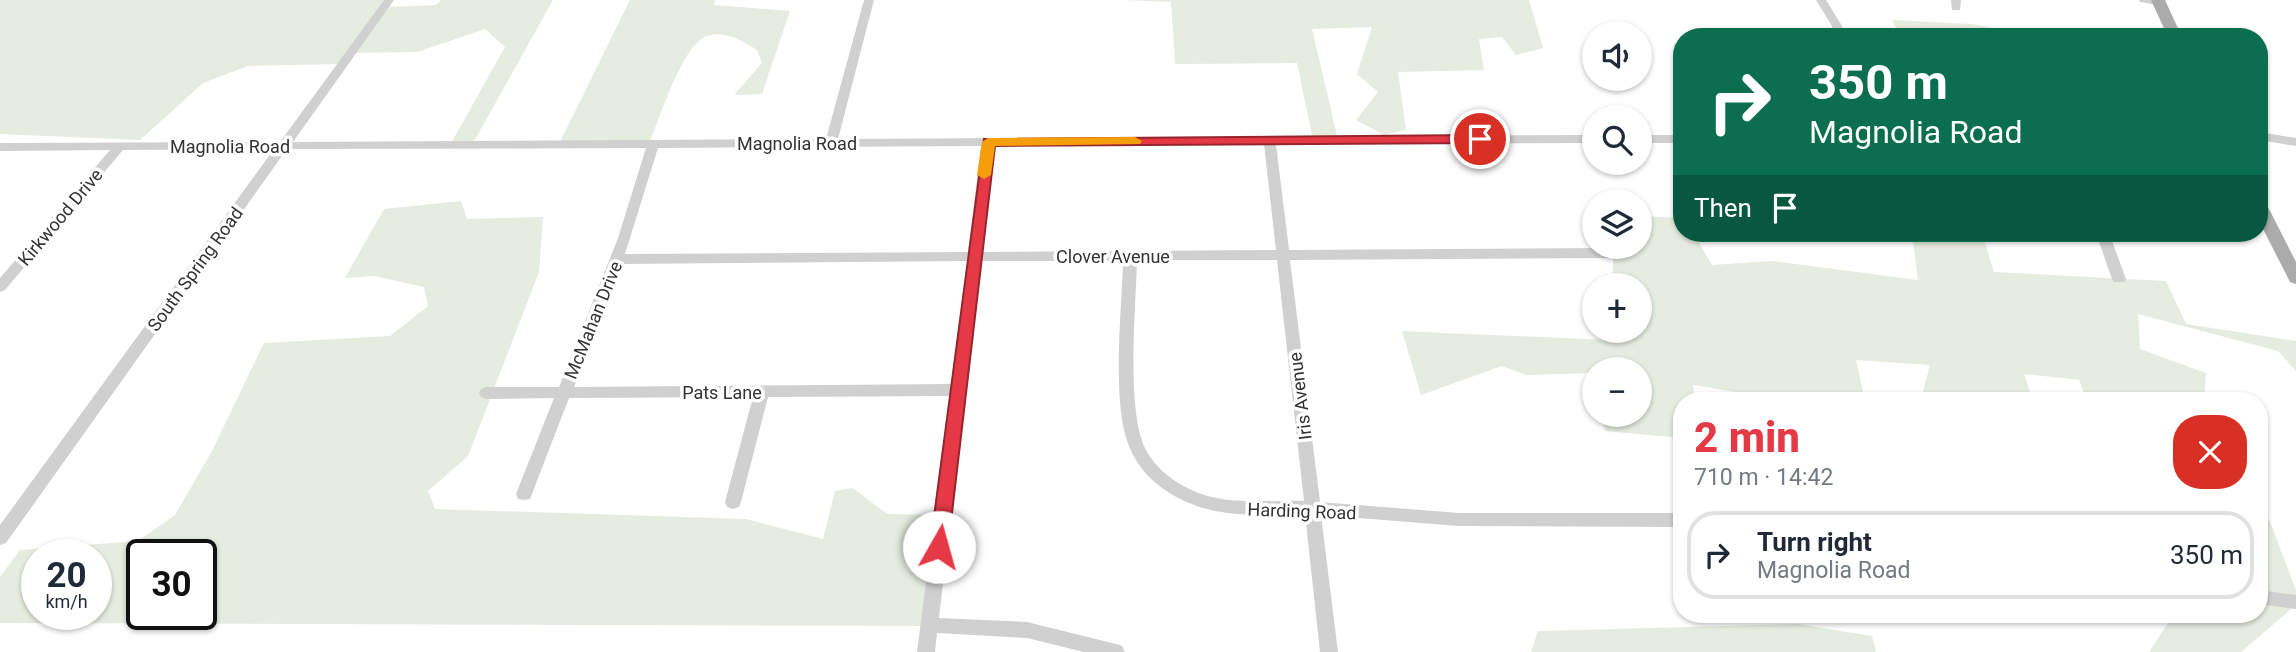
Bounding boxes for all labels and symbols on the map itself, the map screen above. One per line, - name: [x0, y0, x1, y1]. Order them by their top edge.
- pin: [1450, 109, 1510, 169]
- street label: Magnolia Road: [737, 133, 857, 154]
- street label: Magnolia Road: [170, 136, 290, 157]
- street label: Kirkwood Drive: [13, 164, 107, 270]
- street label: South Spring Road: [143, 203, 247, 335]
- street label: Clover Avenue: [1056, 246, 1170, 267]
- street label: McMahan Drive: [560, 258, 626, 382]
- street label: Iris Avenue: [1284, 351, 1316, 441]
- street label: Pats Lane: [682, 382, 762, 403]
- street label: Harding Road: [1247, 499, 1357, 523]
- position arrow: [902, 510, 976, 584]
- speed limit sign: 30: [126, 539, 217, 630]

